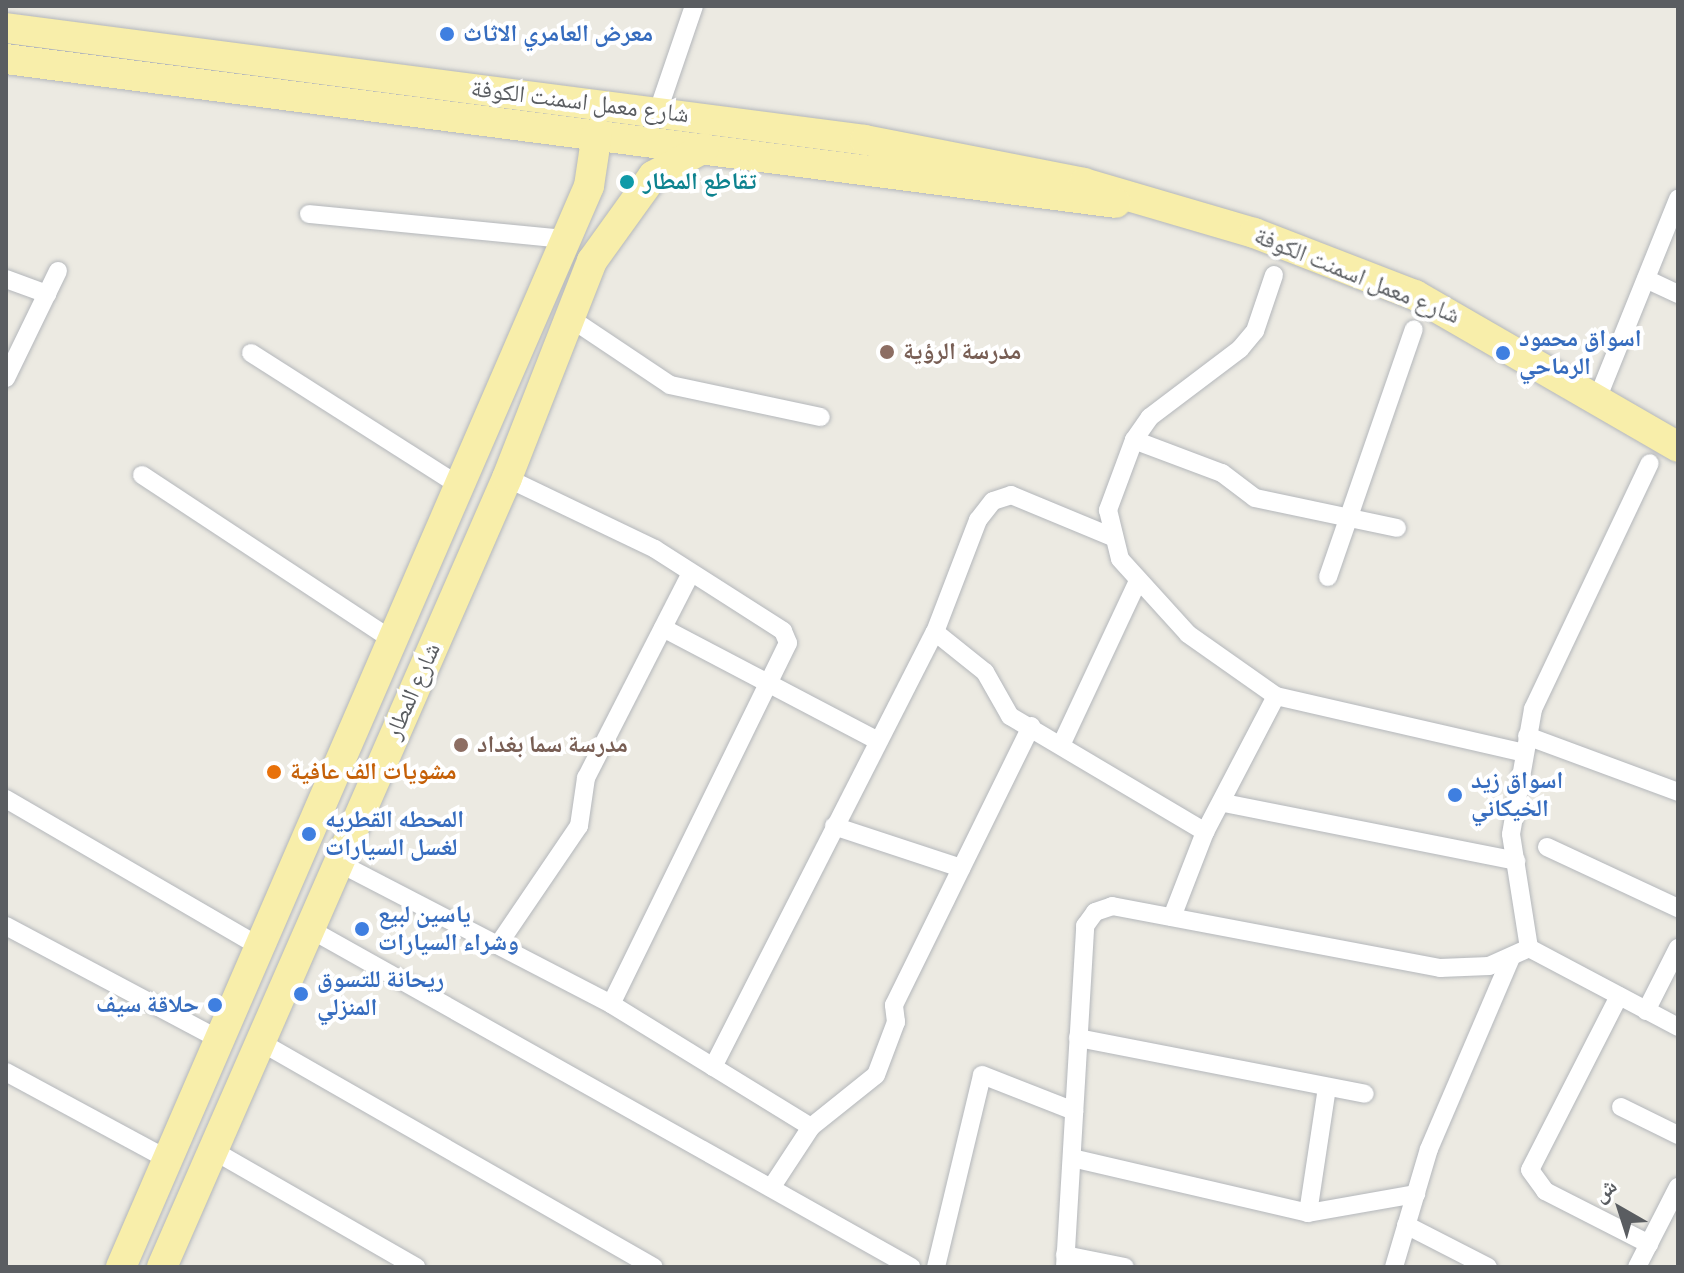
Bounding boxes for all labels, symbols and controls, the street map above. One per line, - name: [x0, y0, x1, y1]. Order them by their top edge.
- place label: معرض العامري الاثاث: [463, 20, 653, 48]
- marker: معرض العامري الاثاث: [438, 25, 456, 43]
- street label: شارع معمل اسمنت الكوفة: [469, 74, 691, 130]
- place label: تقاطع المطار: [643, 168, 756, 196]
- marker: تقاطع المطار: [618, 173, 636, 191]
- street label: شارع معمل اسمنت الكوفة: [1250, 222, 1464, 330]
- place label: اسواق محمود الرماحي: [1519, 325, 1642, 381]
- place label: مدرسة الرؤية: [903, 338, 1021, 366]
- marker: مدرسة الرؤية: [878, 343, 896, 361]
- marker: اسواق محمود الرماحي: [1494, 344, 1512, 362]
- street label: شارع المطار: [379, 638, 447, 744]
- place label: مدرسة سما بغداد: [477, 731, 628, 759]
- marker: مدرسة سما بغداد: [452, 736, 470, 754]
- place label: مشويات الف عافية: [290, 758, 457, 786]
- marker: مشويات الف عافية: [265, 763, 283, 781]
- place label: اسواق زيد الخيكاني: [1471, 767, 1563, 823]
- marker: اسواق زيد الخيكاني: [1446, 786, 1464, 804]
- place label: المحطه القطريه لغسل السيارات: [325, 806, 464, 862]
- marker: المحطه القطريه لغسل السيارات: [300, 825, 318, 843]
- place label: ياسين لبيع وشراء السيارات: [378, 901, 519, 957]
- marker: ياسين لبيع وشراء السيارات: [353, 920, 371, 938]
- place label: ريحانة للتسوق المنزلي: [317, 966, 444, 1022]
- marker: ريحانة للتسوق المنزلي: [292, 985, 310, 1003]
- place label: حلاقة سيف: [96, 991, 199, 1019]
- marker: حلاقة سيف: [206, 996, 224, 1014]
- north arrow: [1580, 1169, 1660, 1249]
- text: ش: [1588, 1173, 1622, 1207]

